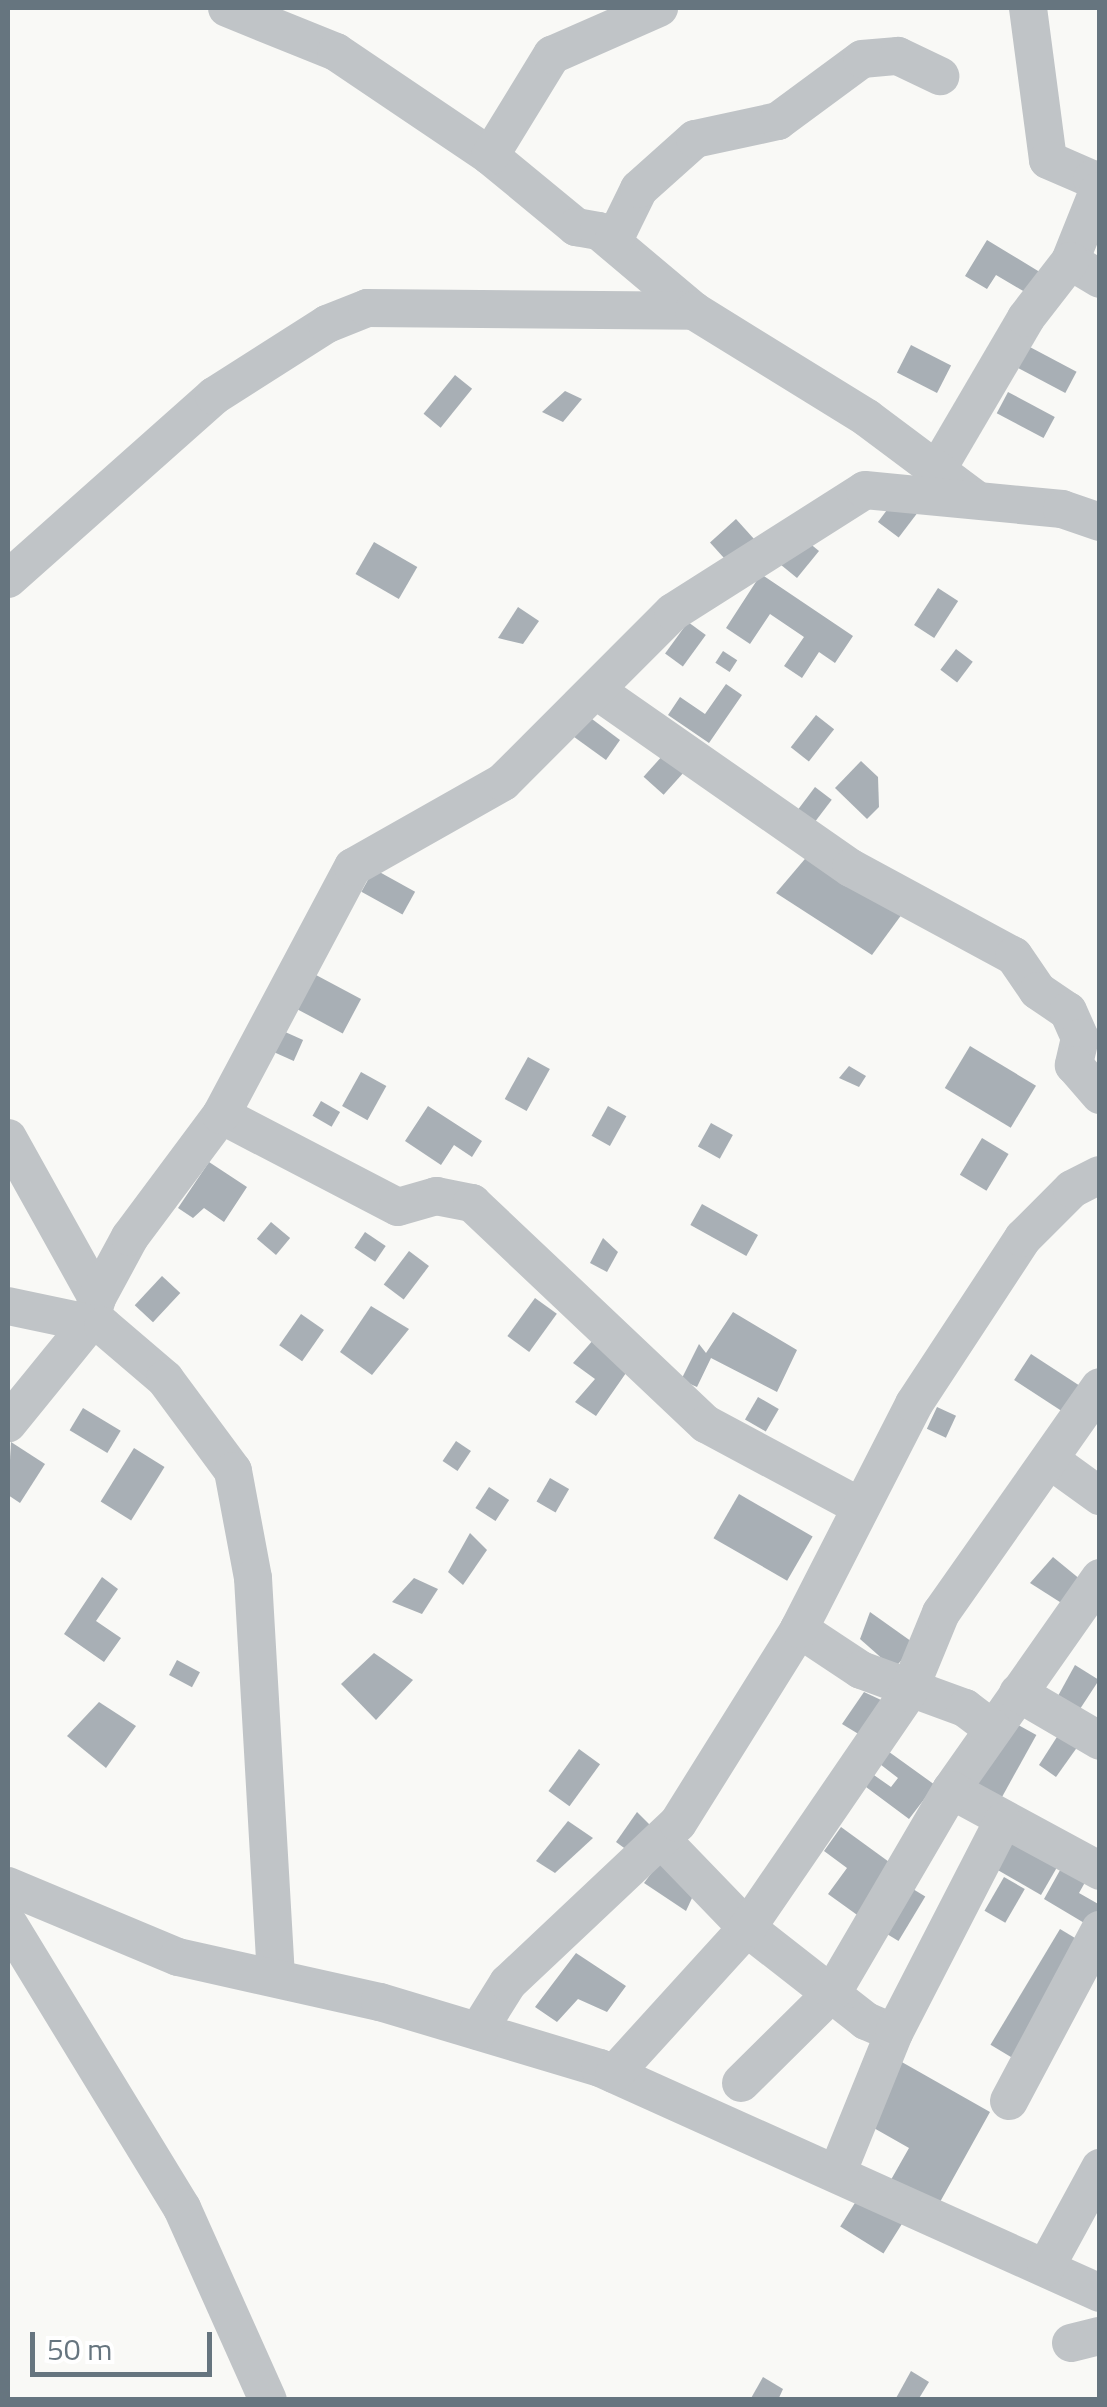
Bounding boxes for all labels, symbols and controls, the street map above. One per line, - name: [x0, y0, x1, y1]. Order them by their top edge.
- scale bar: [35, 2312, 218, 2374]
- text: 50 m: [47, 2326, 112, 2372]

